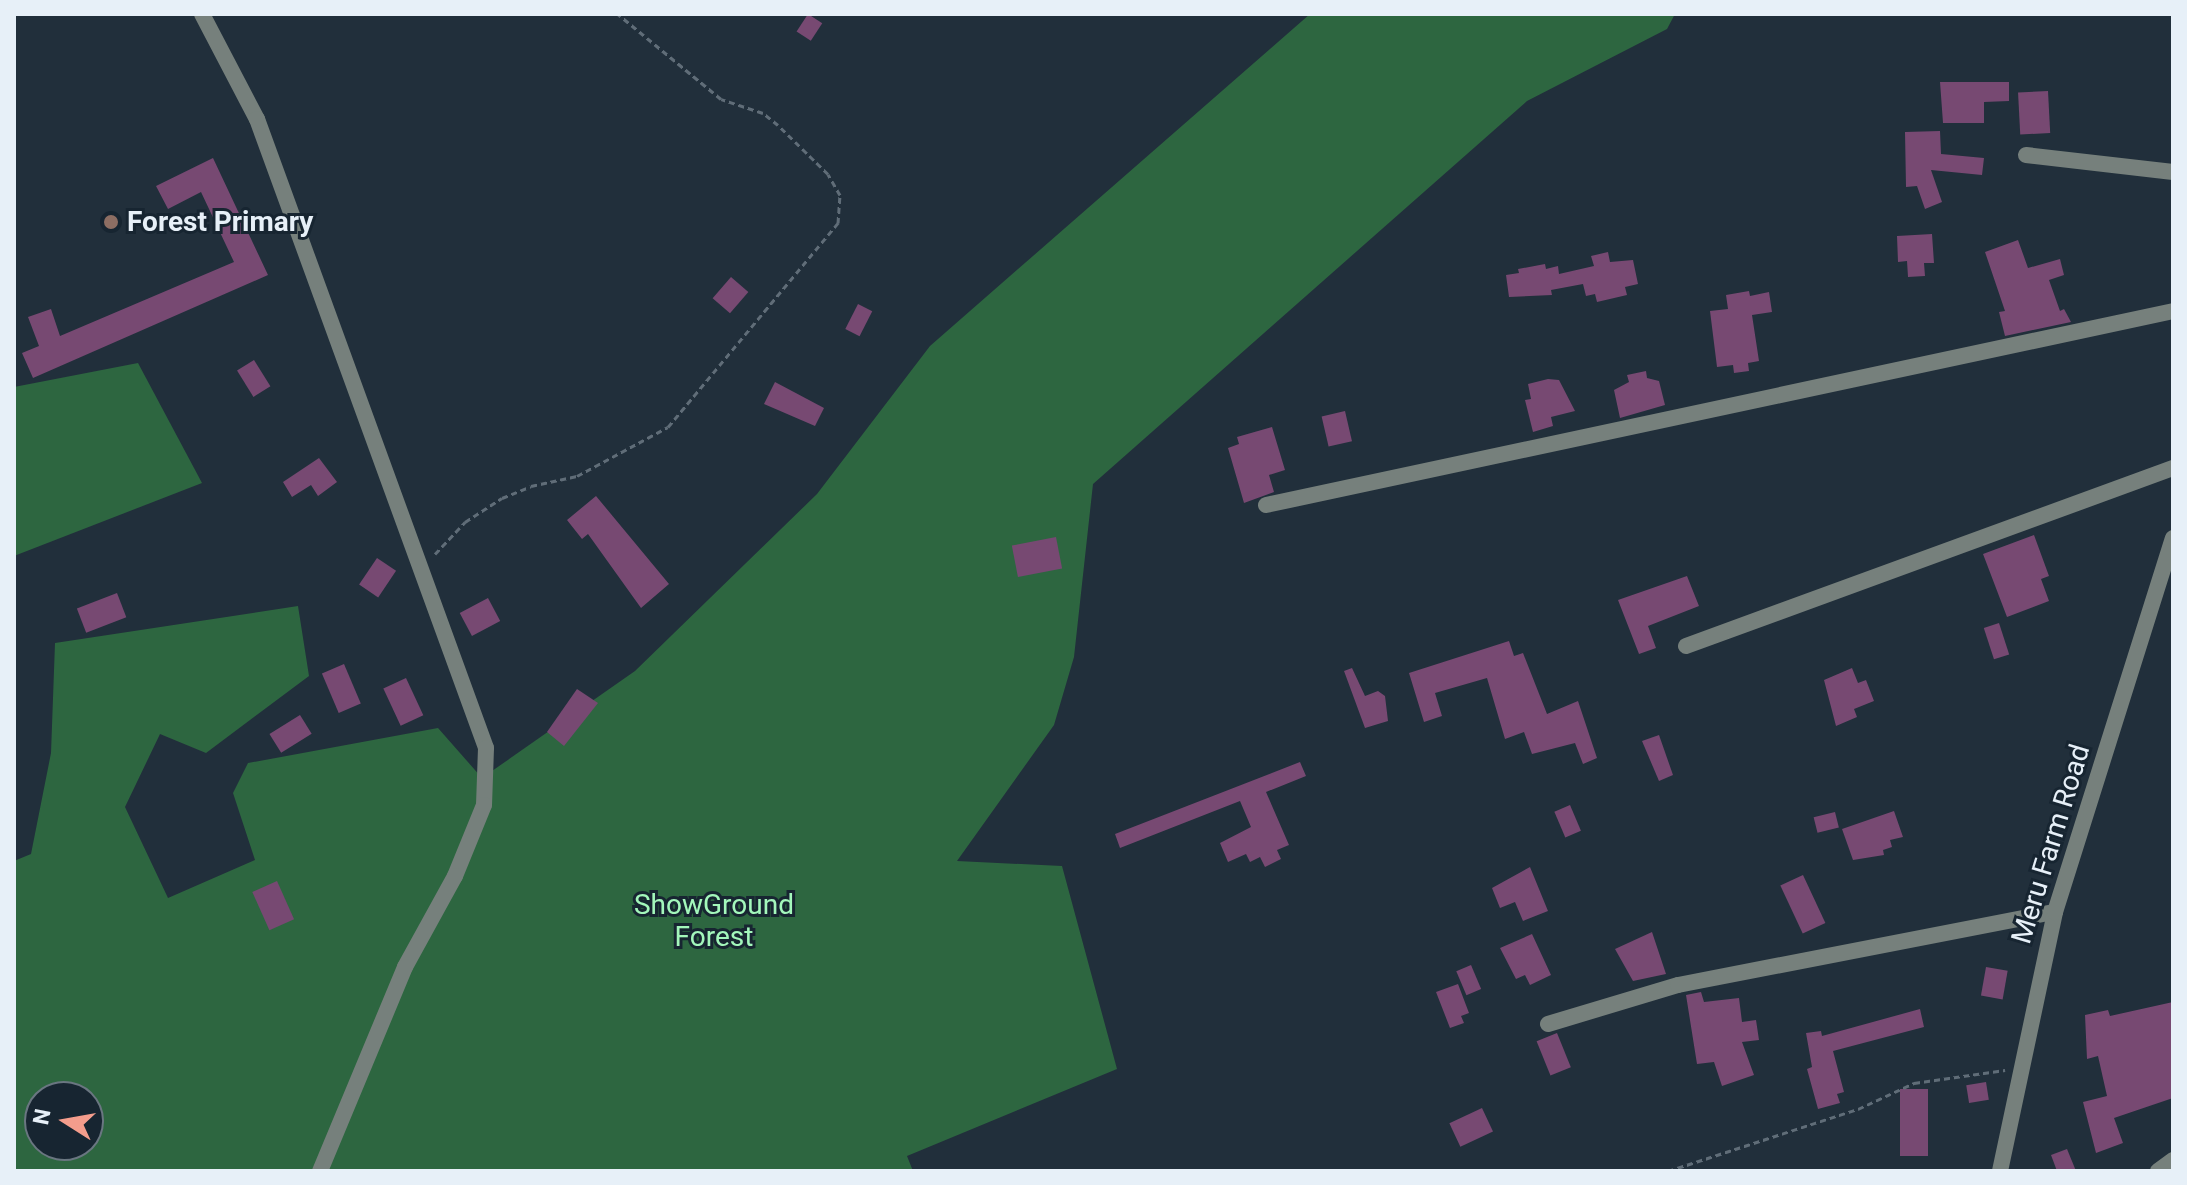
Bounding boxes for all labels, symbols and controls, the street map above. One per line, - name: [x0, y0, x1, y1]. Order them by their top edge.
- place label: Forest Primary: [127, 205, 313, 239]
- marker: Forest Primary: [102, 213, 120, 231]
- street label: Meru Farm Road: [2005, 740, 2097, 948]
- park label: ShowGround Forest: [634, 888, 794, 954]
- north arrow: [24, 1081, 104, 1161]
- text: N: [28, 1107, 56, 1127]

